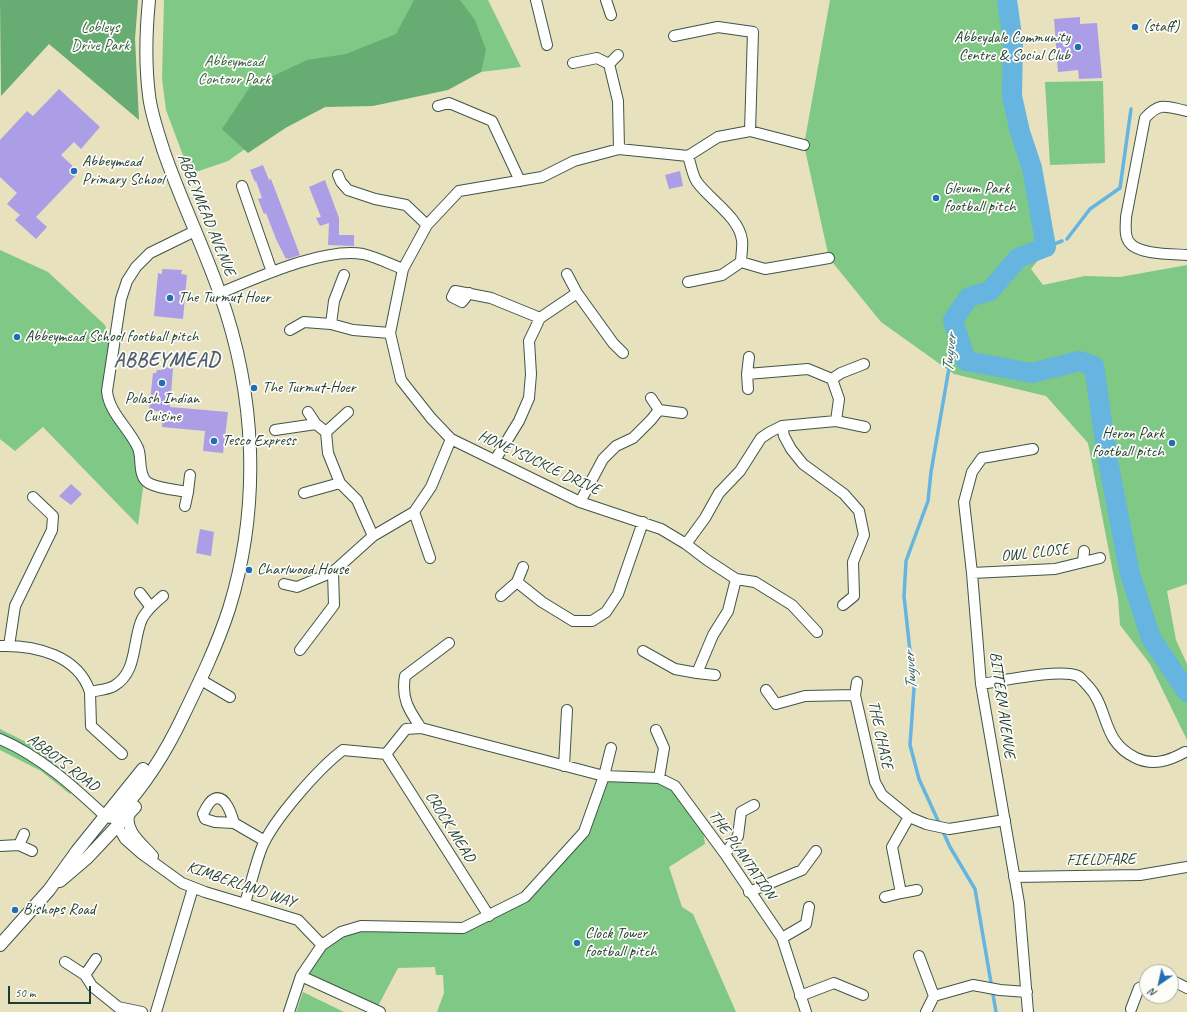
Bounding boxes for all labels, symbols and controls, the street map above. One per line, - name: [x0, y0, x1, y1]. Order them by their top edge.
- place label: (staff): [1143, 17, 1179, 37]
- park label: Lobleys Drive Park: [71, 18, 129, 56]
- marker: (staff): [1130, 22, 1140, 32]
- place label: Abbeydale Community Centre & Social Club: [954, 28, 1070, 66]
- marker: Abbeydale Community Centre & Social Club: [1073, 42, 1083, 52]
- park label: Abbeymead Contour Park: [198, 52, 270, 90]
- street label: ABBEYMEAD AVENUE: [173, 151, 239, 279]
- place label: Abbeymead Primary School: [82, 152, 164, 190]
- marker: Abbeymead Primary School: [69, 166, 79, 176]
- place label: Glevum Park football pitch: [944, 179, 1016, 217]
- marker: Glevum Park football pitch: [931, 193, 941, 203]
- place label: The Turmut Hoer: [178, 288, 270, 308]
- marker: The Turmut Hoer: [165, 293, 175, 303]
- place label: Abbeymead School football pitch: [25, 327, 199, 347]
- marker: Abbeymead School football pitch: [12, 332, 22, 342]
- water label: Twyver: [938, 333, 962, 373]
- district label: ABBEYMEAD: [114, 349, 220, 373]
- marker: Polash Indian Cuisine: [157, 378, 167, 388]
- place label: The Turmut-Hoer: [262, 378, 356, 398]
- marker: The Turmut-Hoer: [249, 383, 259, 393]
- place label: Polash Indian Cuisine: [125, 389, 199, 427]
- place label: Heron Park football pitch: [1092, 424, 1164, 462]
- street label: HONEYSUCKLE DRIVE: [475, 426, 603, 500]
- place label: Tesco Express: [222, 431, 296, 451]
- marker: Tesco Express: [209, 436, 219, 446]
- marker: Heron Park football pitch: [1167, 438, 1177, 448]
- street label: OWL CLOSE: [1000, 540, 1070, 566]
- place label: Charlwood House: [257, 560, 348, 580]
- marker: Charlwood House: [244, 565, 254, 575]
- water label: Twyver: [900, 651, 922, 691]
- street label: BITTERN AVENUE: [985, 651, 1019, 759]
- street label: THE CHASE: [863, 699, 897, 771]
- street label: ABBOTS ROAD: [23, 730, 103, 796]
- street label: CROCK MEAD: [421, 788, 479, 866]
- street label: THE PLANTATION: [704, 807, 780, 903]
- street label: FIELDFARE: [1066, 850, 1136, 870]
- street label: KIMBERLAND WAY: [184, 857, 298, 913]
- place label: Bishops Road: [23, 900, 95, 920]
- marker: Bishops Road: [10, 905, 20, 915]
- place label: Clock Tower football pitch: [585, 924, 657, 962]
- marker: Clock Tower football pitch: [572, 938, 582, 948]
- north arrow: [1139, 964, 1179, 1004]
- scale bar: [10, 978, 93, 1004]
- text: 50 m: [15, 985, 35, 1001]
- text: N: [1146, 985, 1160, 1001]

